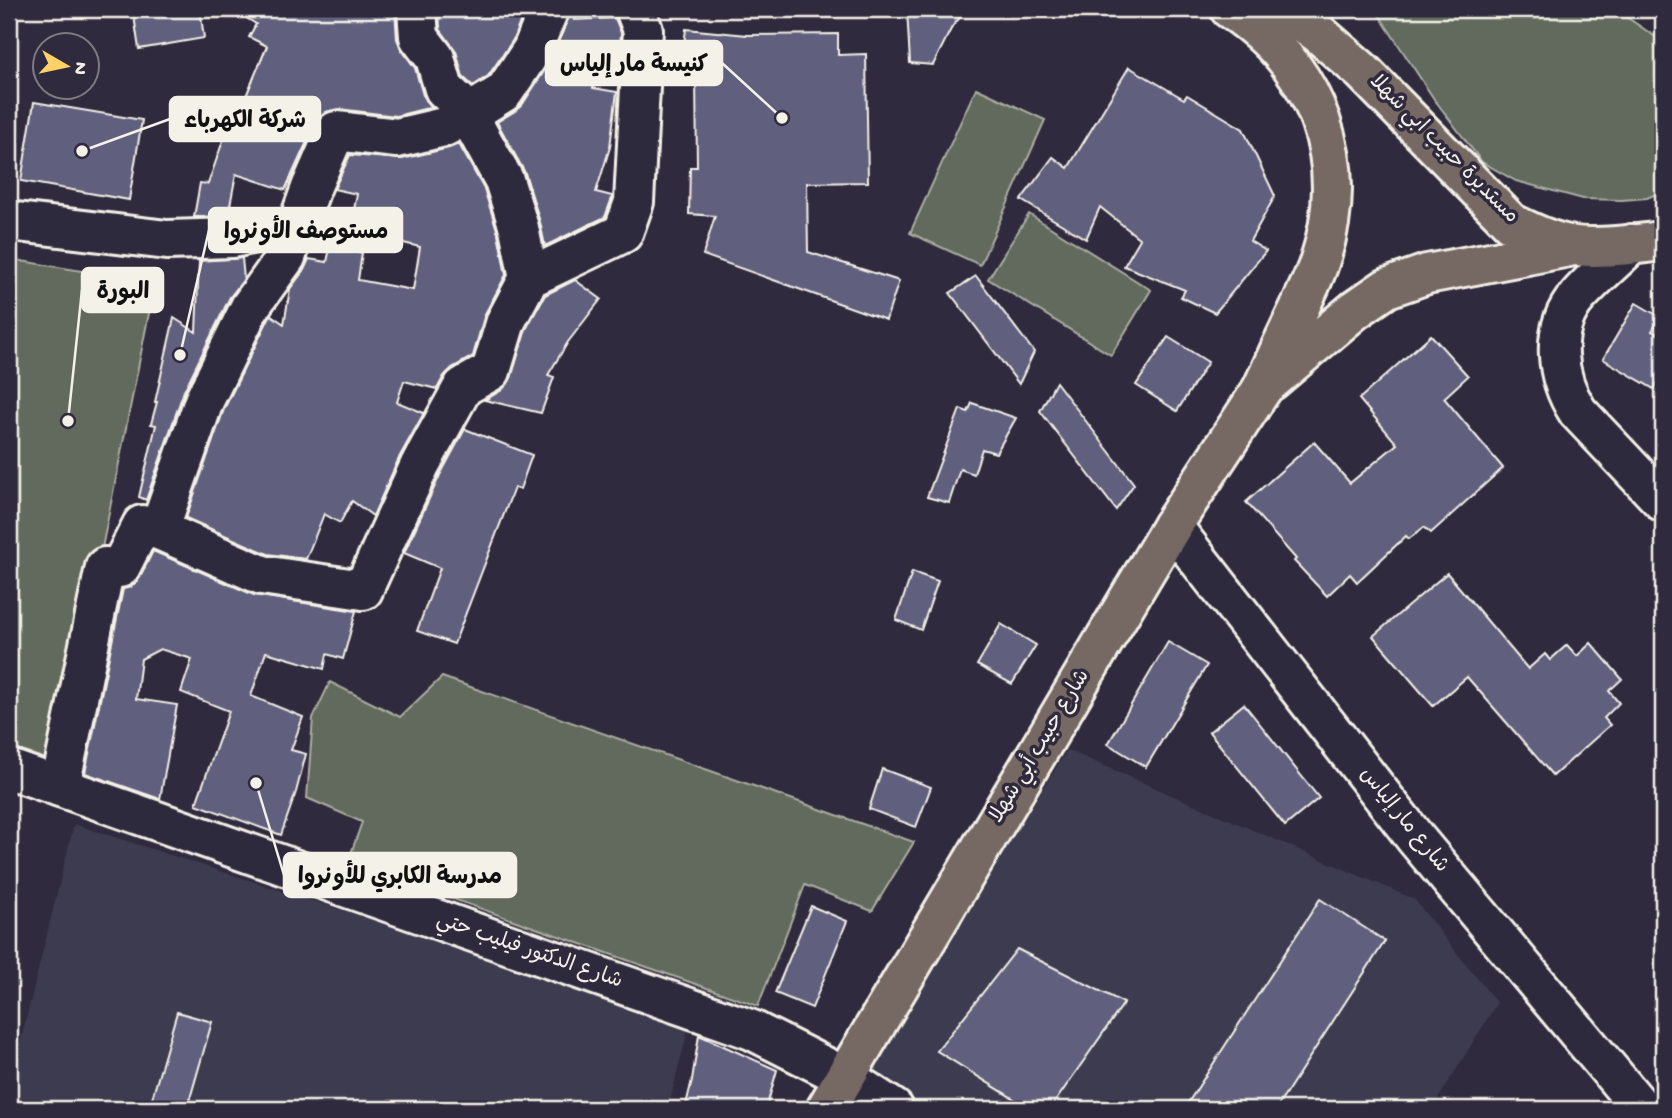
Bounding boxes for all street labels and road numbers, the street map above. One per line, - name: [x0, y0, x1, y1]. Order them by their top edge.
- street label: مستديرة حبيب ابي شهلا: [1361, 70, 1523, 232]
- street label: شارع حبيب أبي شهلا: [983, 664, 1099, 830]
- street label: شارع مار إلياس: [1353, 763, 1453, 879]
- street label: شارع الدكتور فيليب حتي: [432, 908, 625, 998]

